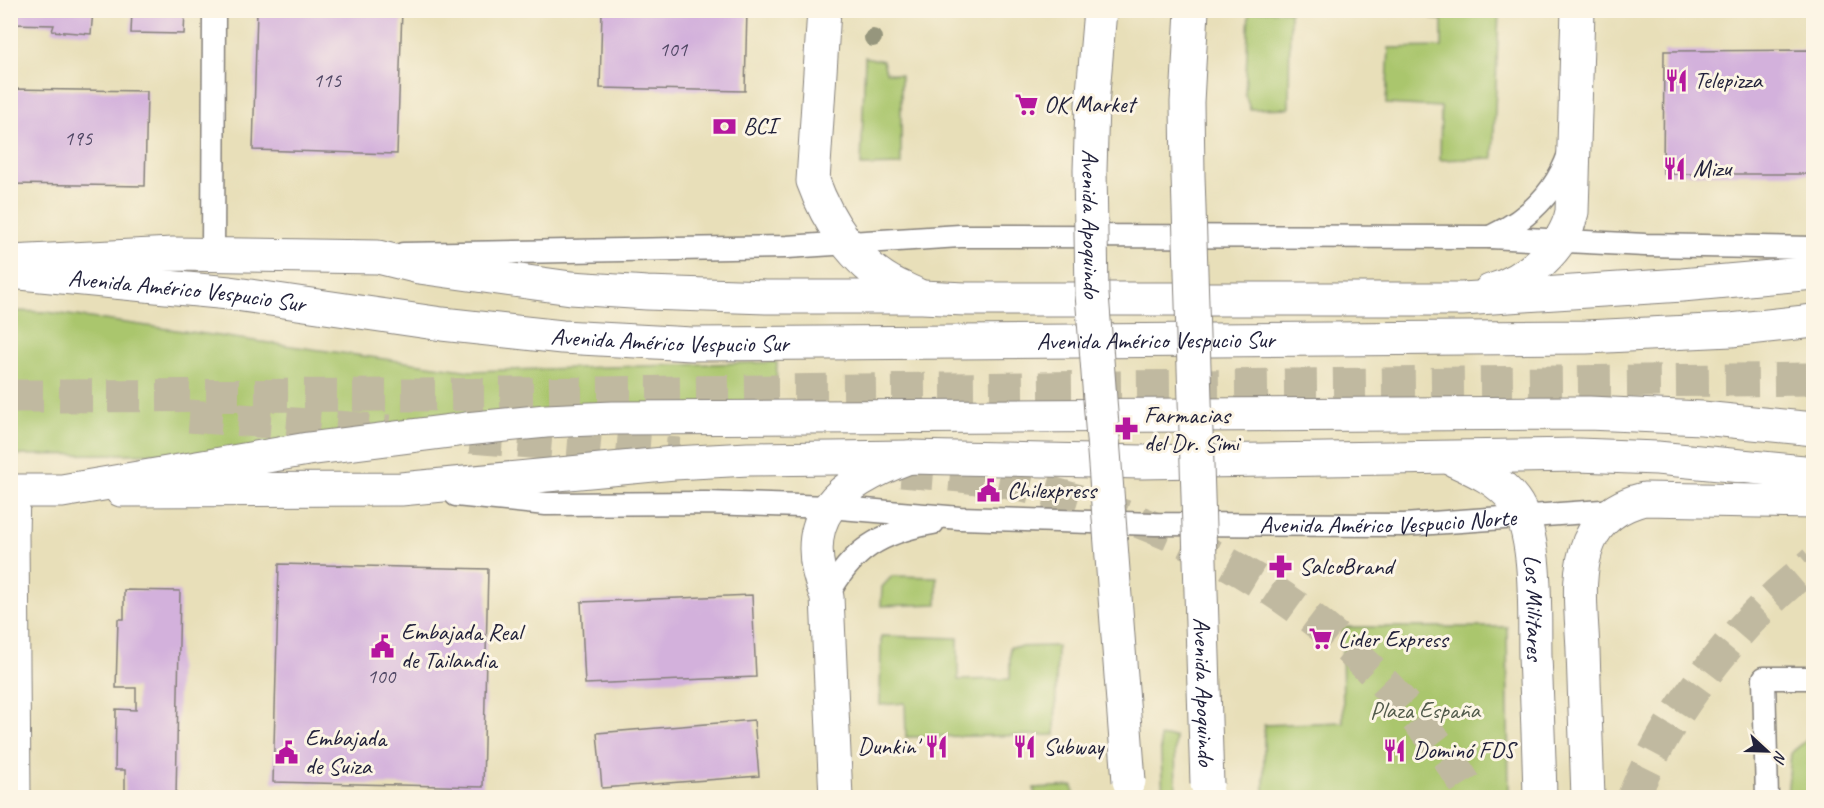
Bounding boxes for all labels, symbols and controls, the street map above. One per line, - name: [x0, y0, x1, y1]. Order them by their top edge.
- house number: 101: [659, 36, 689, 62]
- place label: Telepizza: [1694, 65, 1763, 95]
- house number: 115: [313, 67, 343, 93]
- restaurant icon: Telepizza: [1663, 67, 1689, 93]
- place label: OK Market: [1044, 89, 1138, 119]
- supermarket icon: OK Market: [1013, 91, 1039, 117]
- place label: BCI: [743, 111, 782, 141]
- bank icon: BCI: [712, 113, 738, 139]
- house number: 195: [64, 125, 94, 151]
- street label: Avenida Apoquindo: [1075, 149, 1107, 300]
- place label: Mizu: [1693, 153, 1734, 183]
- restaurant icon: Mizu: [1662, 155, 1688, 181]
- street label: Avenida Américo Vespucio Sur: [67, 263, 310, 319]
- street label: Avenida Américo Vespucio Sur: [549, 321, 791, 359]
- street label: Avenida Américo Vespucio Sur: [1037, 324, 1277, 356]
- place label: Farmacias del Dr. Simi: [1144, 400, 1241, 458]
- pharmacy icon: Farmacias del Dr. Simi: [1113, 416, 1139, 442]
- place label: Chilexpress: [1007, 475, 1099, 505]
- public building icon: Chilexpress: [976, 477, 1002, 503]
- street label: Avenida Américo Vespucio Norte: [1260, 502, 1519, 540]
- place label: SalcoBrand: [1299, 551, 1396, 581]
- pharmacy icon: SalcoBrand: [1268, 553, 1294, 579]
- street label: Los Militares: [1517, 553, 1550, 663]
- place label: Embajada Real de Tailandia: [401, 617, 526, 675]
- street label: Avenida Apoquindo: [1187, 617, 1221, 768]
- place label: Lider Express: [1338, 624, 1450, 654]
- supermarket icon: Lider Express: [1307, 626, 1333, 652]
- public building icon: Embajada Real de Tailandia: [370, 633, 396, 659]
- house number: 100: [367, 663, 397, 689]
- park label: Plaza España: [1370, 695, 1482, 725]
- north arrow: [1737, 721, 1797, 781]
- place label: Embajada de Suiza: [305, 723, 388, 781]
- place label: Dunkin': [858, 731, 922, 761]
- place label: Subway: [1043, 731, 1105, 761]
- restaurant icon: Dunkin': [923, 733, 949, 759]
- restaurant icon: Subway: [1012, 733, 1038, 759]
- place label: Dominó FDS: [1413, 735, 1518, 765]
- restaurant icon: Dominó FDS: [1382, 737, 1408, 763]
- public building icon: Embajada de Suiza: [274, 739, 300, 765]
- text: N: [1768, 748, 1791, 767]

